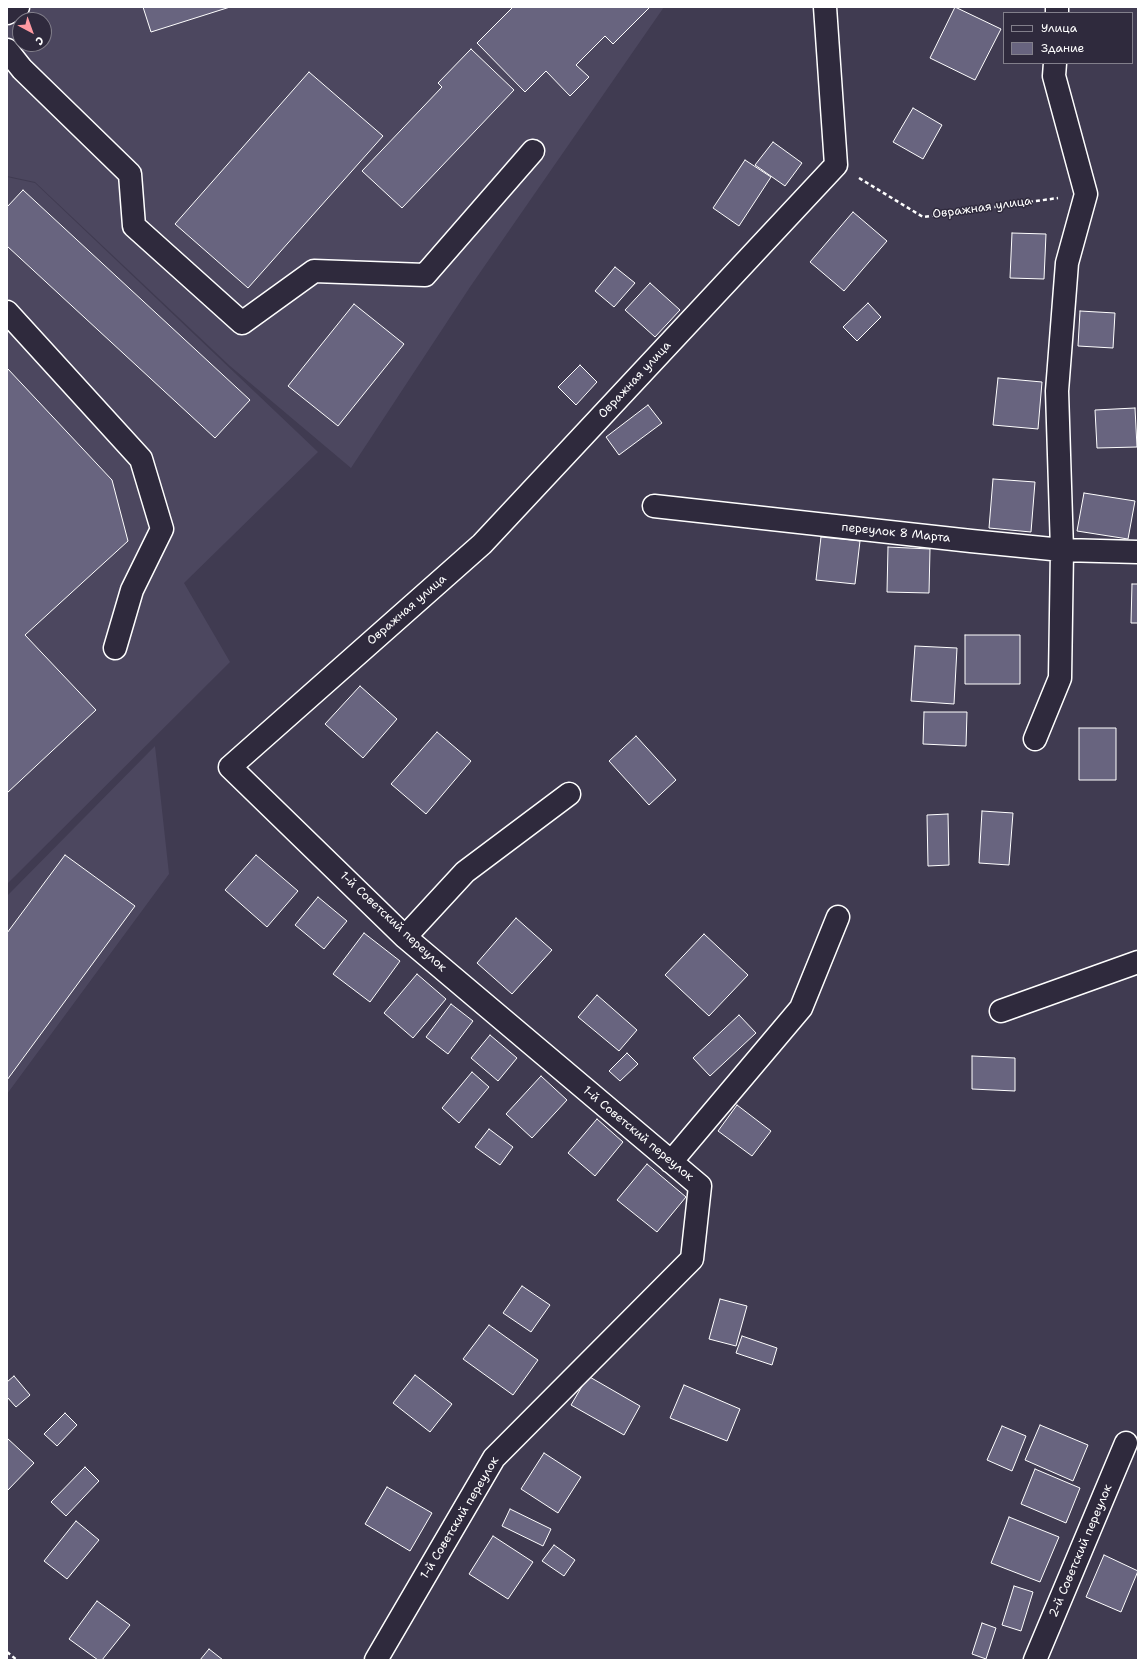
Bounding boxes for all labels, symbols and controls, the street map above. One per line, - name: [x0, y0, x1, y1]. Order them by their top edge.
- north arrow: [12, 12, 52, 52]
- legend: [1003, 12, 1133, 64]
- text: Улица: [1041, 20, 1077, 36]
- text: С: [32, 33, 47, 49]
- text: Здание: [1041, 40, 1084, 56]
- street label: Овражная улица: [931, 194, 1033, 222]
- street label: Овражная улица: [596, 338, 674, 422]
- street label: переулок 8 Марта: [841, 520, 951, 546]
- street label: Овражная улица: [365, 572, 449, 648]
- street label: 1-й Советский переулок: [337, 869, 449, 975]
- street label: 1-й Советский переулок: [580, 1083, 696, 1185]
- street label: 1-й Советский переулок: [418, 1454, 502, 1582]
- street label: 2-й Советский переулок: [1046, 1482, 1116, 1620]

